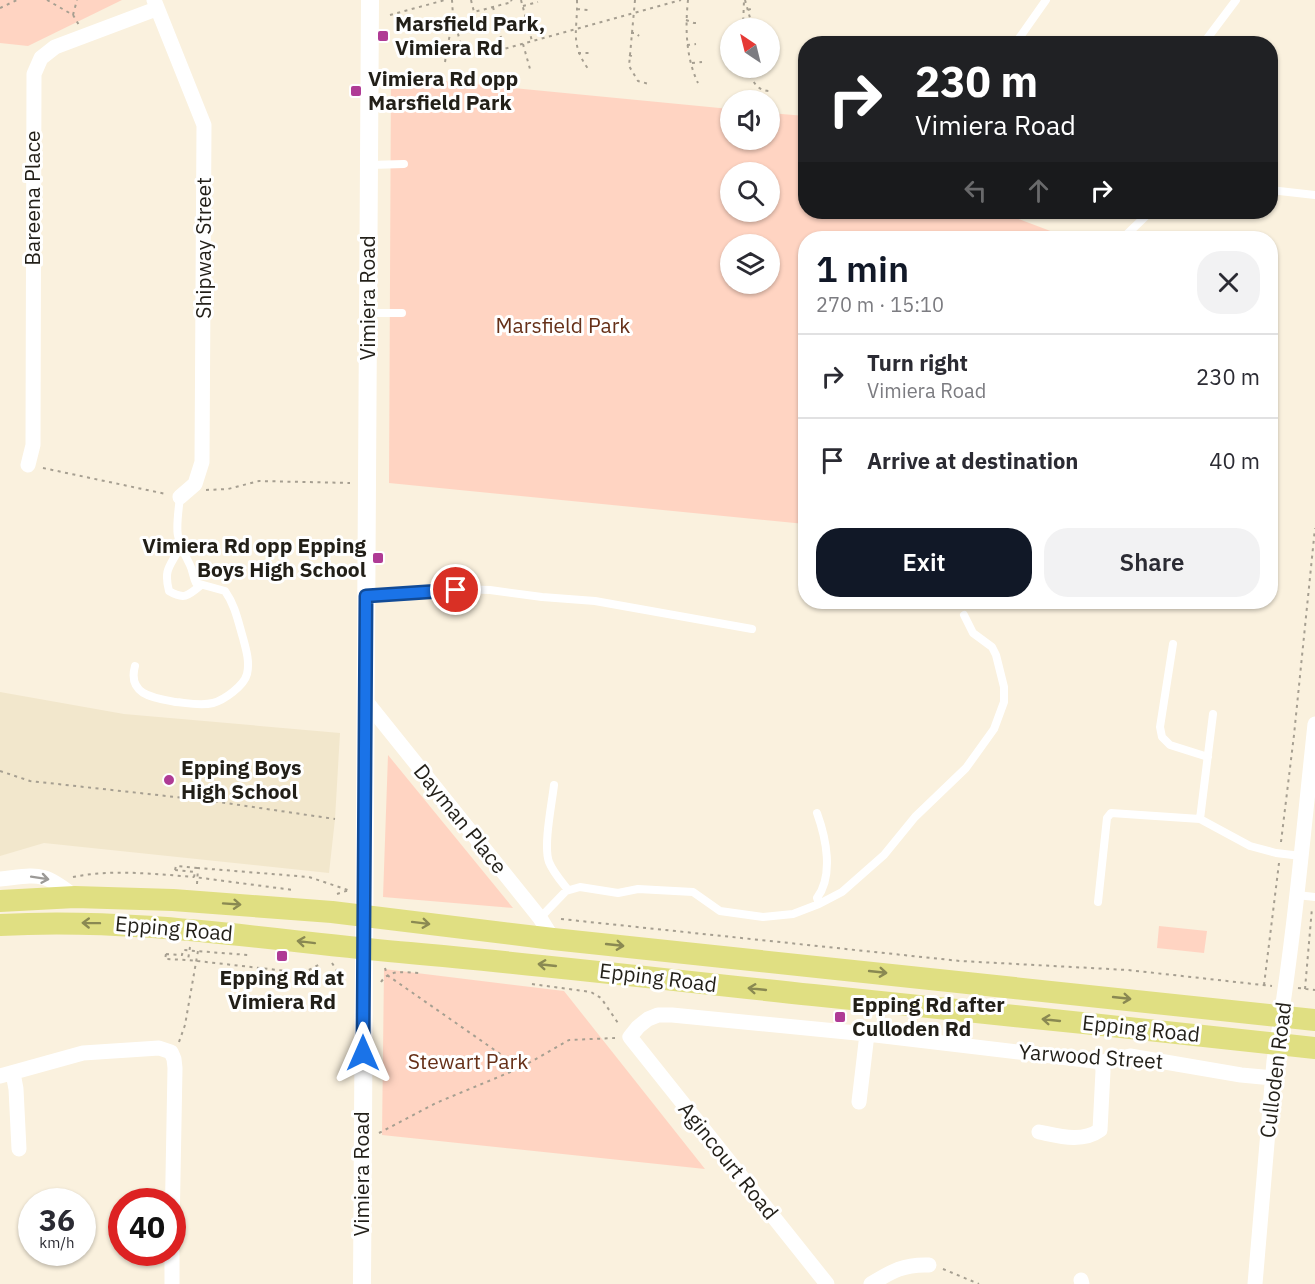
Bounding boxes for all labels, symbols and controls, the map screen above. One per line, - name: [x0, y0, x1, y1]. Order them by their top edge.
- place label: Marsfield Park, Vimiera Rd: [395, 9, 545, 61]
- north arrow: [720, 18, 780, 78]
- map controls: [720, 18, 780, 294]
- marker: Marsfield Park, Vimiera Rd: [376, 29, 390, 43]
- text: 230 m: [915, 54, 1038, 109]
- icon: right: [816, 60, 894, 138]
- place label: Vimiera Rd opp Marsfield Park: [368, 64, 518, 116]
- marker: Vimiera Rd opp Marsfield Park: [349, 84, 363, 98]
- button: sound: [720, 90, 780, 150]
- text: Vimiera Road: [915, 107, 1076, 142]
- street label: Bareena Place: [18, 130, 46, 266]
- button: search: [720, 162, 780, 222]
- icon: left: [959, 174, 992, 207]
- icon: ahead: [1022, 174, 1055, 207]
- icon: right: [1085, 174, 1118, 207]
- street label: Shipway Street: [189, 177, 217, 319]
- button: layers: [720, 234, 780, 294]
- street label: Vimiera Road: [353, 235, 381, 361]
- text: 1 min: [816, 245, 909, 292]
- button: close: [1197, 251, 1260, 314]
- text: 270 m · 15:10: [816, 291, 944, 318]
- park label: Marsfield Park: [496, 311, 630, 339]
- text: Turn right: [867, 348, 968, 377]
- icon: right: [816, 360, 849, 393]
- text: 230 m: [1196, 362, 1260, 391]
- text: Vimiera Road: [867, 377, 986, 404]
- icon: arrive: [816, 444, 849, 477]
- text: Arrive at destination: [867, 446, 1078, 475]
- text: 40 m: [1209, 446, 1260, 475]
- button: Exit: [816, 528, 1032, 597]
- button: Share: [1044, 528, 1260, 597]
- place label: Vimiera Rd opp Epping Boys High School: [142, 531, 366, 583]
- marker: Vimiera Rd opp Epping Boys High School: [371, 551, 385, 565]
- pin: [430, 564, 481, 615]
- icon: arrive: [439, 573, 472, 606]
- place label: Epping Boys High School: [181, 753, 302, 805]
- street label: Dayman Place: [408, 758, 514, 879]
- marker: Epping Boys High School: [162, 773, 176, 787]
- one-way arrow: [30, 872, 50, 883]
- one-way arrow: [221, 899, 241, 910]
- street label: Epping Road: [114, 909, 234, 947]
- one-way arrow: [81, 917, 101, 929]
- one-way arrow: [411, 918, 431, 929]
- one-way arrow: [296, 936, 316, 947]
- one-way arrow: [604, 940, 624, 951]
- marker: Epping Rd at Vimiera Rd: [275, 949, 289, 963]
- street label: Epping Road: [598, 956, 718, 998]
- one-way arrow: [538, 959, 557, 970]
- place label: Epping Rd at Vimiera Rd: [220, 963, 344, 1015]
- one-way arrow: [868, 967, 888, 978]
- one-way arrow: [747, 983, 767, 994]
- place label: Epping Rd after Culloden Rd: [852, 990, 1005, 1042]
- one-way arrow: [1112, 993, 1132, 1004]
- street label: Culloden Road: [1253, 1000, 1297, 1140]
- street label: Epping Road: [1081, 1008, 1201, 1048]
- marker: Epping Rd after Culloden Rd: [833, 1010, 847, 1024]
- one-way arrow: [1042, 1014, 1062, 1025]
- position arrow: [331, 1021, 395, 1085]
- street label: Yarwood Street: [1018, 1037, 1164, 1075]
- park label: Stewart Park: [408, 1047, 528, 1075]
- street label: Agincourt Road: [673, 1096, 785, 1225]
- street label: Vimiera Road: [347, 1111, 375, 1237]
- speed limit sign: 40: [108, 1188, 186, 1266]
- text: 36: [39, 1200, 75, 1239]
- text: km/h: [39, 1233, 75, 1252]

